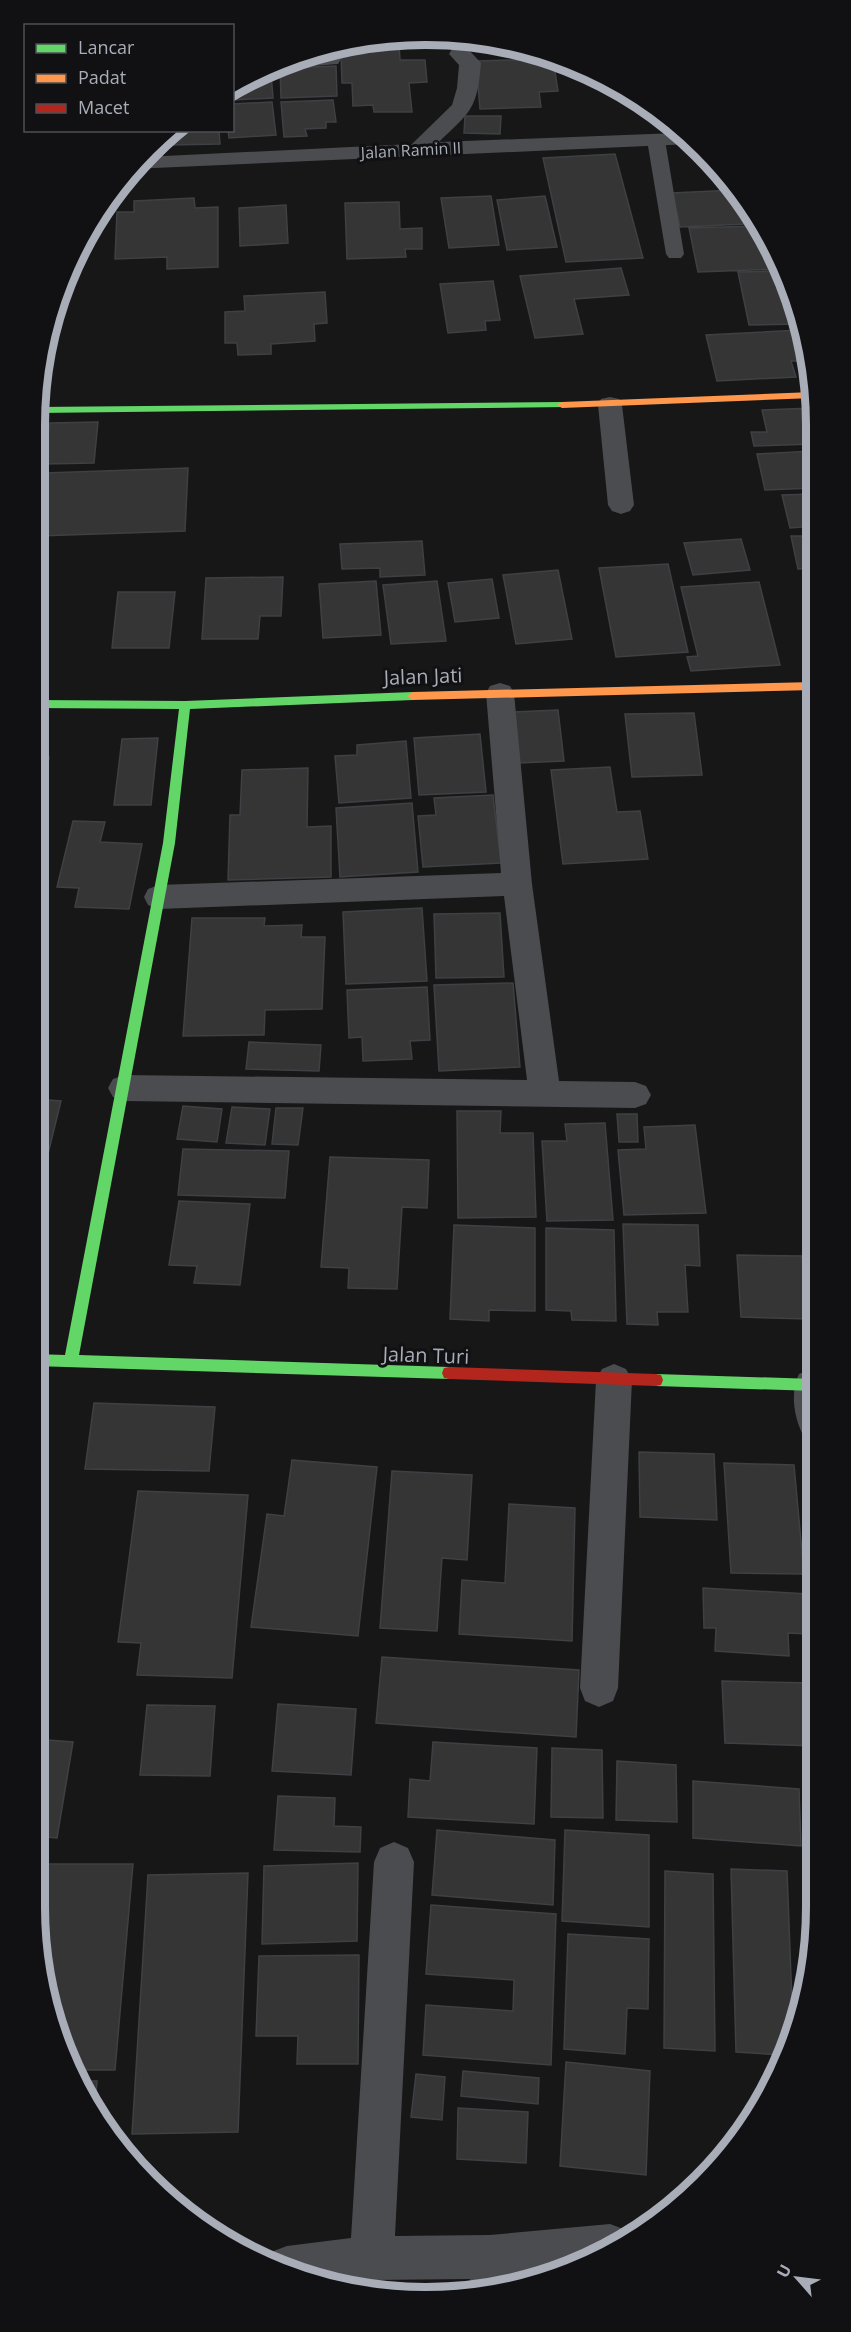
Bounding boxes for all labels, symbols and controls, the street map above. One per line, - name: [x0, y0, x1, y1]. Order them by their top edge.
- legend: [24, 24, 234, 132]
- text: Lancar: [78, 35, 135, 59]
- text: Padat: [78, 65, 126, 89]
- text: Macet: [78, 95, 129, 119]
- street label: Jalan Ramin II: [358, 136, 462, 164]
- street label: Jalan Jati: [381, 661, 463, 691]
- street label: Jalan Turi: [380, 1340, 470, 1370]
- north arrow: [767, 2248, 827, 2308]
- text: U: [771, 2260, 796, 2281]

